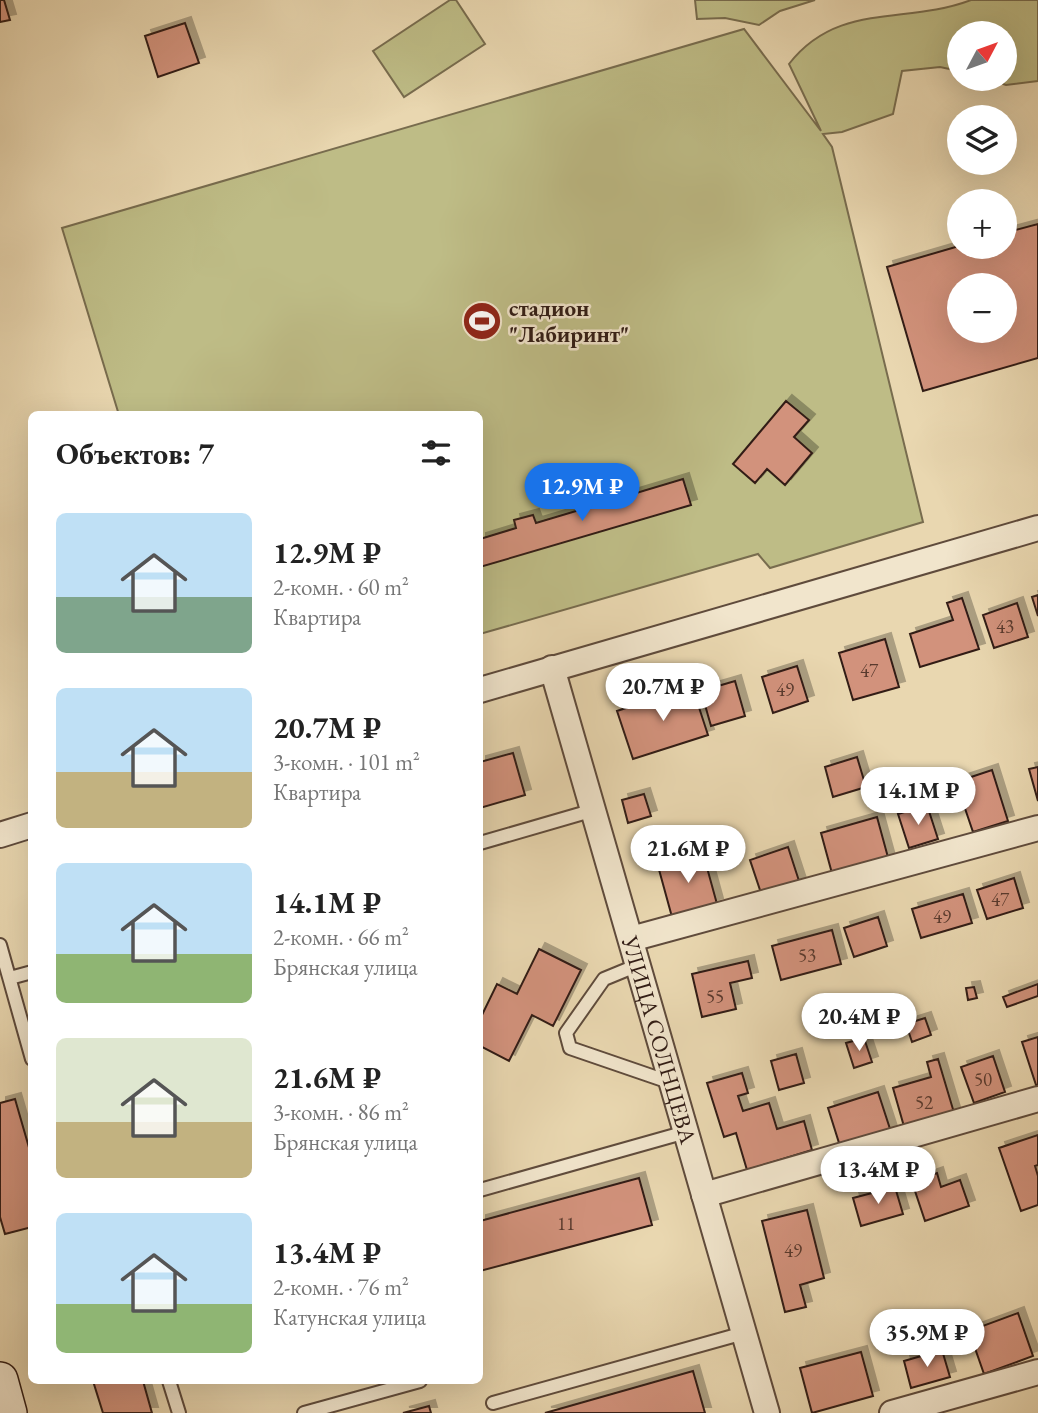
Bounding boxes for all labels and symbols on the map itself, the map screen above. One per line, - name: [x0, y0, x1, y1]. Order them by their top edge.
- north arrow: [947, 21, 1017, 91]
- place label: стадион "Лабиринт": [509, 293, 629, 349]
- sports icon: стадион "Лабиринт": [461, 300, 503, 342]
- pin: 12.9M ₽: [517, 463, 647, 523]
- house number: 43: [996, 614, 1014, 639]
- house number: 47: [860, 658, 879, 683]
- pin: 20.7M ₽: [598, 664, 728, 723]
- house number: 49: [776, 677, 794, 702]
- pin: 14.1M ₽: [853, 768, 983, 827]
- pin: 21.6M ₽: [623, 826, 753, 885]
- house number: 47: [991, 887, 1010, 912]
- house number: 49: [933, 904, 951, 929]
- street label: УЛИЦА СОЛНЦЕВА: [615, 931, 704, 1148]
- house number: 53: [798, 943, 816, 968]
- house number: 55: [706, 984, 724, 1009]
- pin: 20.4M ₽: [794, 993, 924, 1053]
- house number: 50: [974, 1067, 992, 1092]
- house number: 52: [915, 1090, 933, 1115]
- pin: 13.4M ₽: [813, 1146, 943, 1206]
- house number: 11: [557, 1211, 575, 1236]
- house number: 49: [784, 1238, 802, 1263]
- pin: 35.9M ₽: [862, 1310, 992, 1369]

